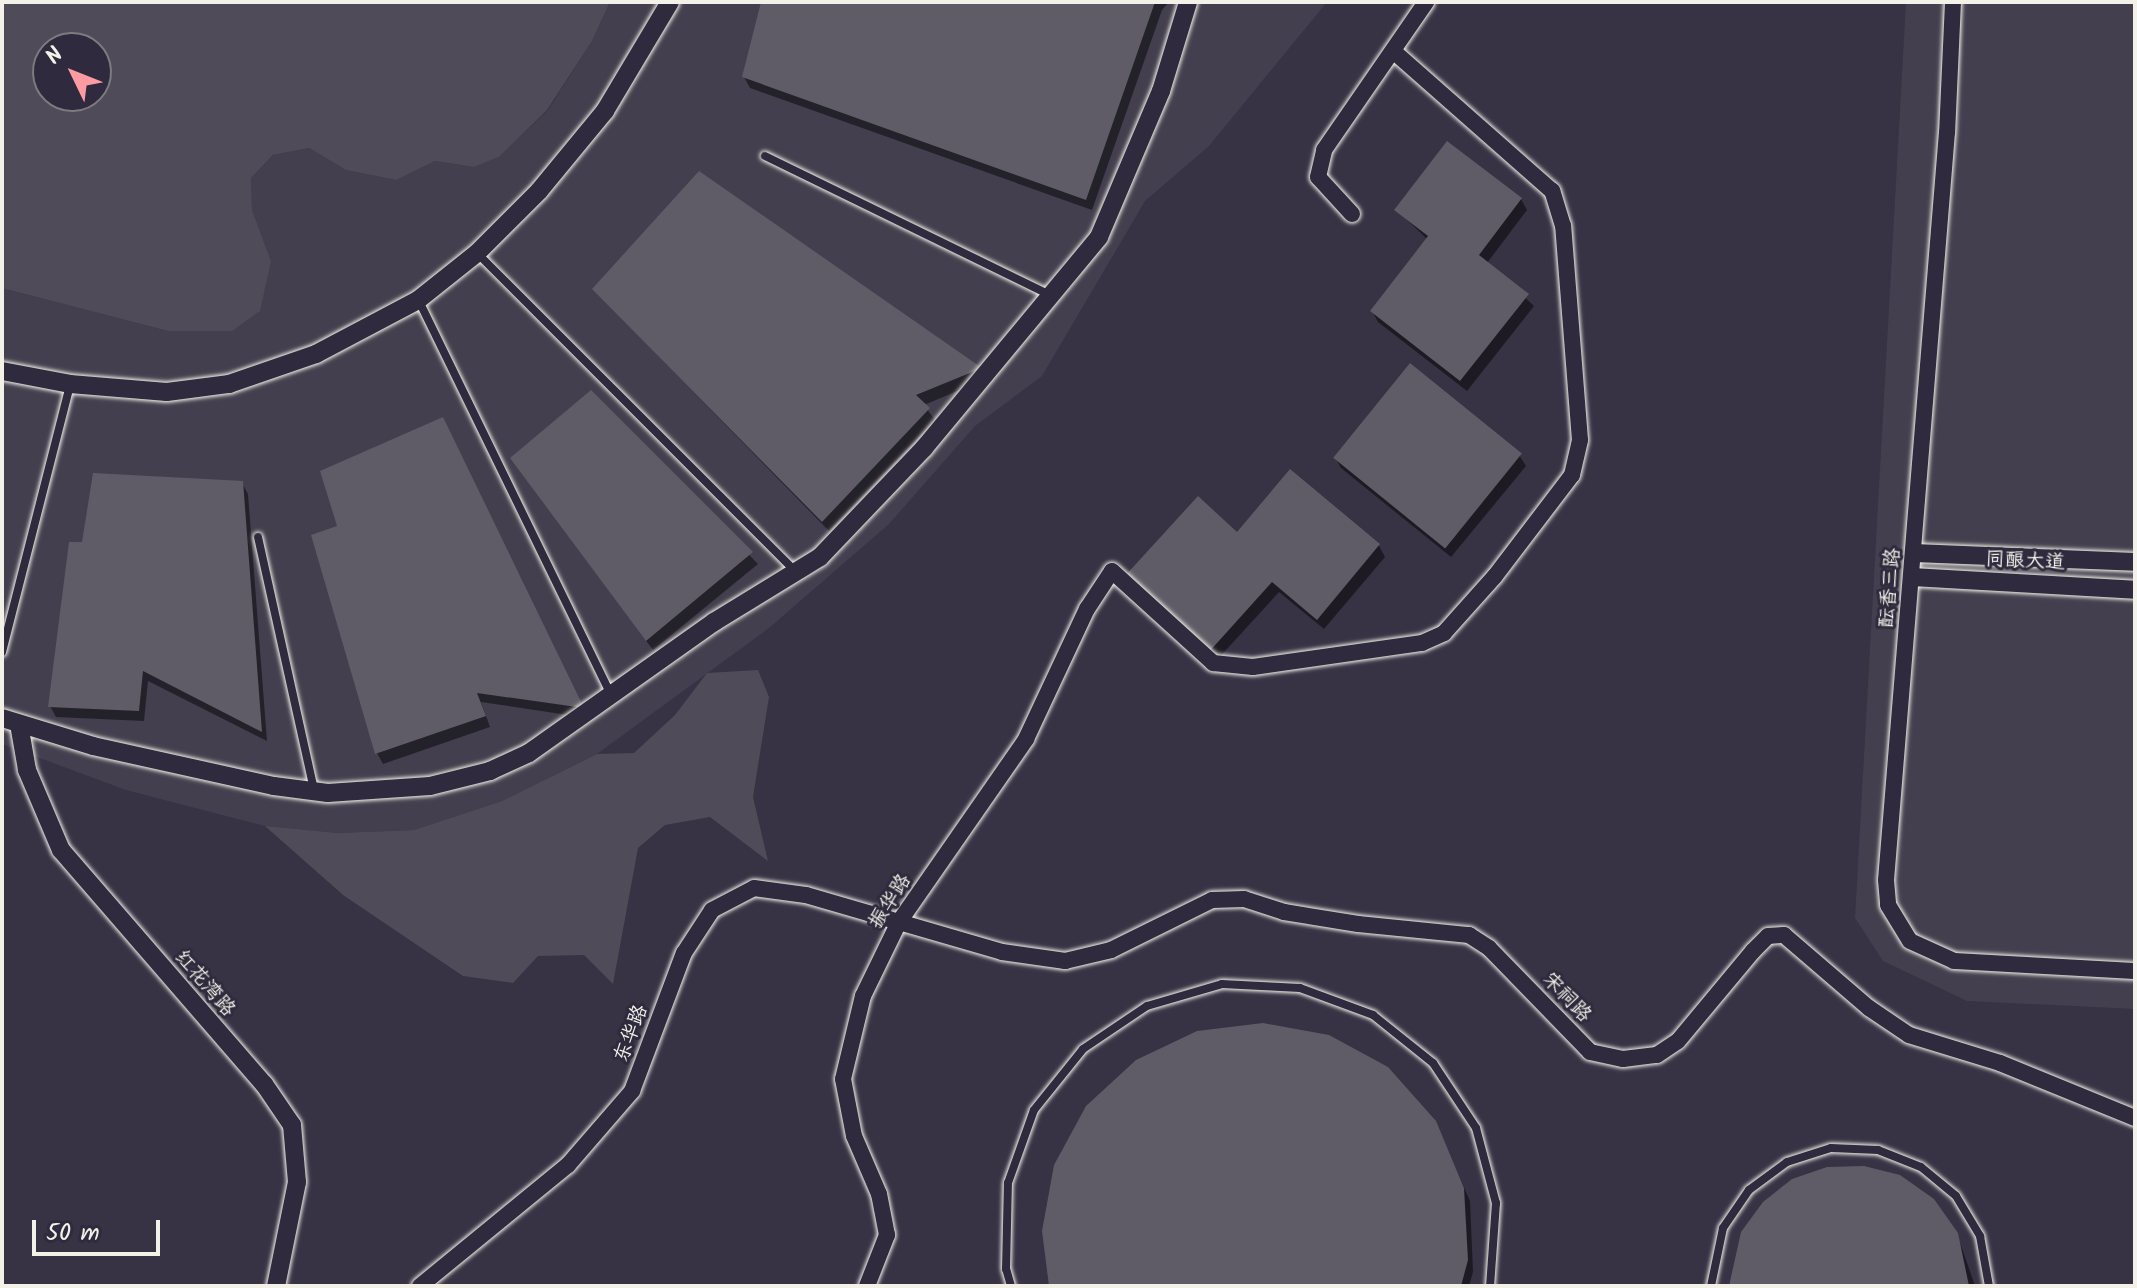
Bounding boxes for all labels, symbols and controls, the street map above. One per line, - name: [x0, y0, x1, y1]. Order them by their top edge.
- north arrow: [32, 32, 112, 112]
- text: N: [38, 40, 73, 74]
- street label: 酝香三路: [1876, 547, 1906, 629]
- street label: 同酿大道: [1984, 548, 2066, 576]
- street label: 振华路: [865, 870, 917, 934]
- street label: 红花湾路: [169, 946, 239, 1022]
- street label: 宋祠路: [1537, 968, 1595, 1028]
- street label: 东华路: [610, 1002, 654, 1066]
- scale bar: [36, 1204, 164, 1254]
- text: 50 m: [46, 1214, 100, 1253]

